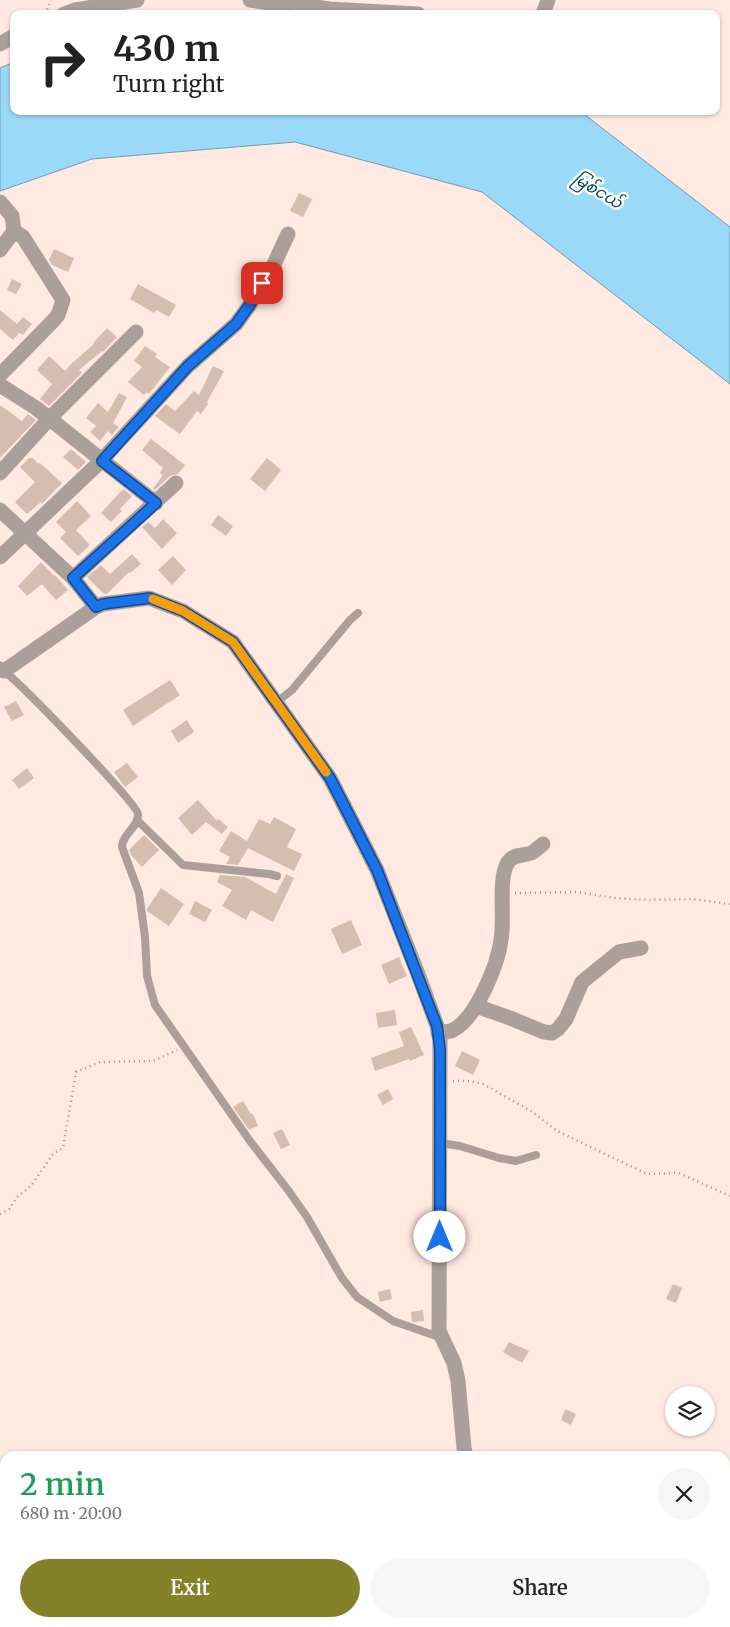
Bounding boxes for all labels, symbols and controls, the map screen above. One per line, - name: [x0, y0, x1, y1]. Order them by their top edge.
- text: 430 m: [113, 27, 219, 71]
- icon: right: [30, 30, 95, 95]
- text: Turn right: [113, 70, 224, 98]
- water label: မြစ်ငယ်: [568, 167, 628, 217]
- pin: [241, 262, 283, 304]
- icon: arrive: [248, 269, 276, 297]
- position arrow: [413, 1210, 465, 1262]
- map controls: [665, 1386, 715, 1436]
- button: layers: [665, 1386, 715, 1436]
- text: 2 min: [20, 1465, 105, 1503]
- button: close: [658, 1468, 710, 1520]
- text: 680 m · 20:00: [20, 1503, 122, 1523]
- button: Exit: [20, 1559, 360, 1617]
- button: Share: [370, 1559, 710, 1617]

